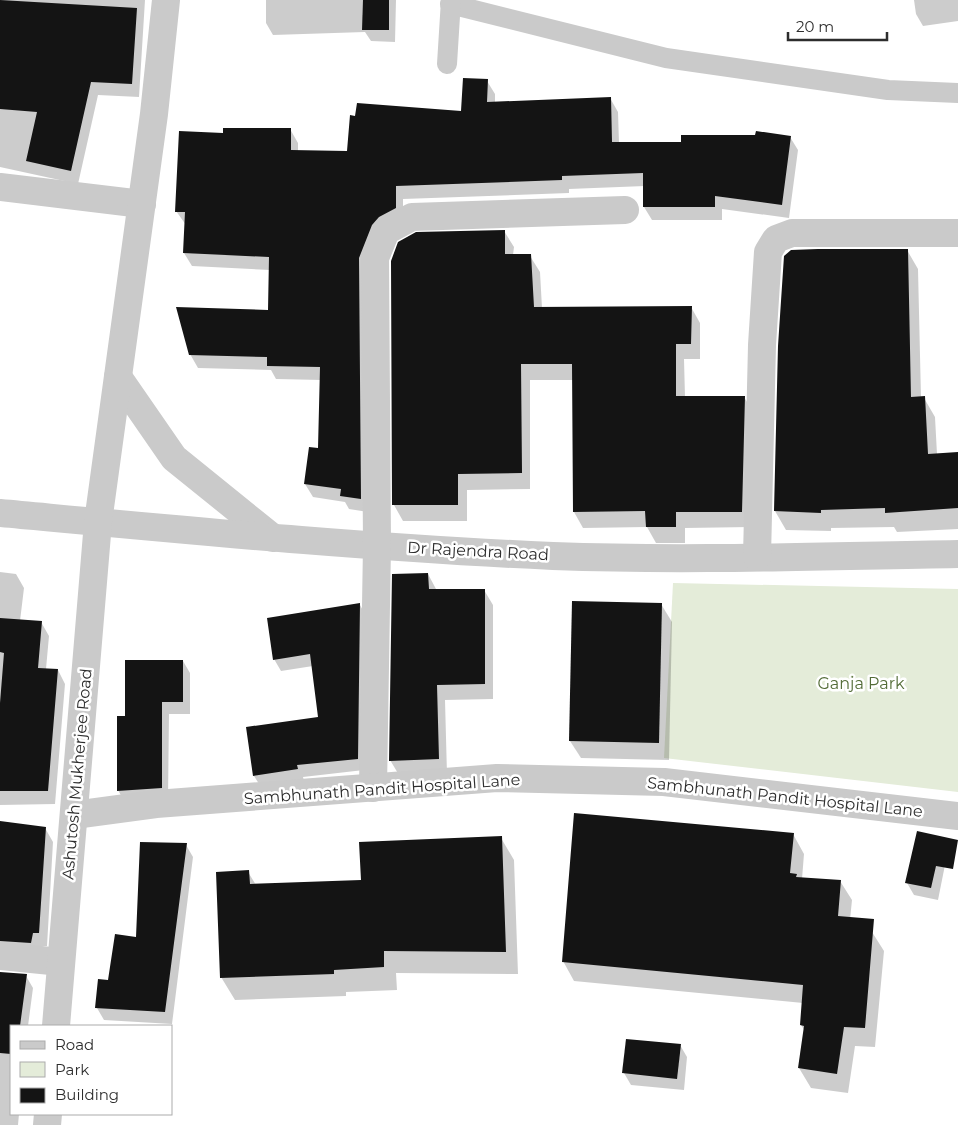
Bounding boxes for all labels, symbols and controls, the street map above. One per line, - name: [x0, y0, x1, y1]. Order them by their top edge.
- scale bar: [788, 10, 887, 42]
- text: 20 m: [796, 17, 834, 36]
- street label: Dr Rajendra Road: [407, 538, 549, 564]
- street label: Ashutosh Mukherjee Road: [58, 668, 96, 880]
- park label: Ganja Park: [817, 674, 905, 693]
- street label: Sambhunath Pandit Hospital Lane: [243, 770, 521, 808]
- street label: Sambhunath Pandit Hospital Lane: [646, 773, 924, 821]
- legend: [10, 1025, 172, 1115]
- text: Road: [55, 1035, 94, 1054]
- text: Park: [55, 1060, 89, 1079]
- text: Building: [55, 1085, 119, 1104]

